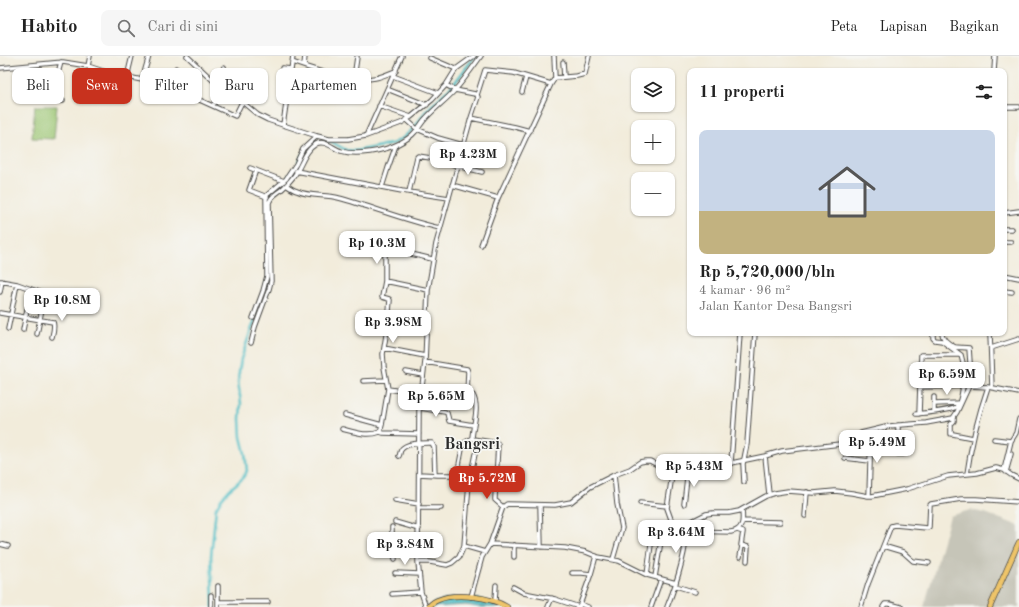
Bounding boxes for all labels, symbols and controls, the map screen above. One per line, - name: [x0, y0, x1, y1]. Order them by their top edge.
- search box: [101, 10, 381, 46]
- icon: search: [115, 17, 137, 39]
- text: Habito: [20, 18, 77, 37]
- text: Cari di sini: [147, 20, 218, 35]
- text: Peta: [830, 20, 857, 34]
- text: Lapisan: [879, 20, 927, 34]
- text: Bagikan: [949, 20, 999, 34]
- chip: Beli: [12, 68, 64, 104]
- chip: Sewa: [72, 68, 132, 104]
- chip: Filter: [140, 68, 202, 104]
- chip: Baru: [210, 68, 268, 104]
- chip: Apartemen: [276, 68, 371, 104]
- map controls: [631, 68, 675, 216]
- button: layers: [631, 68, 675, 112]
- icon: filters: [973, 81, 995, 103]
- text: 11 properti: [699, 84, 785, 101]
- button: +: [631, 120, 675, 164]
- pin: Rp 4.23M: [427, 142, 509, 176]
- text: Rp 4.23M: [439, 148, 497, 161]
- icon: home: [811, 156, 883, 228]
- button: −: [631, 172, 675, 216]
- pin: Rp 10.3M: [336, 231, 418, 265]
- text: Rp 10.3M: [348, 237, 406, 250]
- text: Rp 5,720,000/bln: [699, 264, 835, 281]
- text: 4 kamar · 96 m²: [699, 284, 790, 297]
- pin: Rp 10.8M: [21, 288, 103, 322]
- text: Rp 10.8M: [33, 294, 91, 307]
- text: Jalan Kantor Desa Bangsri: [699, 300, 852, 313]
- pin: Rp 3.98M: [352, 310, 434, 344]
- text: Rp 3.98M: [364, 316, 422, 329]
- pin: Rp 6.59M: [906, 362, 988, 396]
- text: Rp 6.59M: [918, 368, 976, 381]
- pin: Rp 5.65M: [395, 384, 477, 418]
- text: Rp 5.65M: [407, 390, 465, 403]
- pin: Rp 5.49M: [836, 430, 918, 464]
- text: Rp 5.49M: [848, 436, 906, 449]
- district label: Bangsri: [444, 437, 500, 453]
- pin: Rp 5.43M: [653, 454, 735, 488]
- text: Rp 5.43M: [665, 460, 723, 473]
- pin: Rp 5.72M: [446, 466, 528, 500]
- text: Rp 5.72M: [458, 472, 516, 485]
- pin: Rp 3.64M: [635, 520, 717, 554]
- text: Rp 3.64M: [647, 526, 705, 539]
- pin: Rp 3.84M: [364, 532, 446, 566]
- text: Rp 3.84M: [376, 538, 434, 551]

